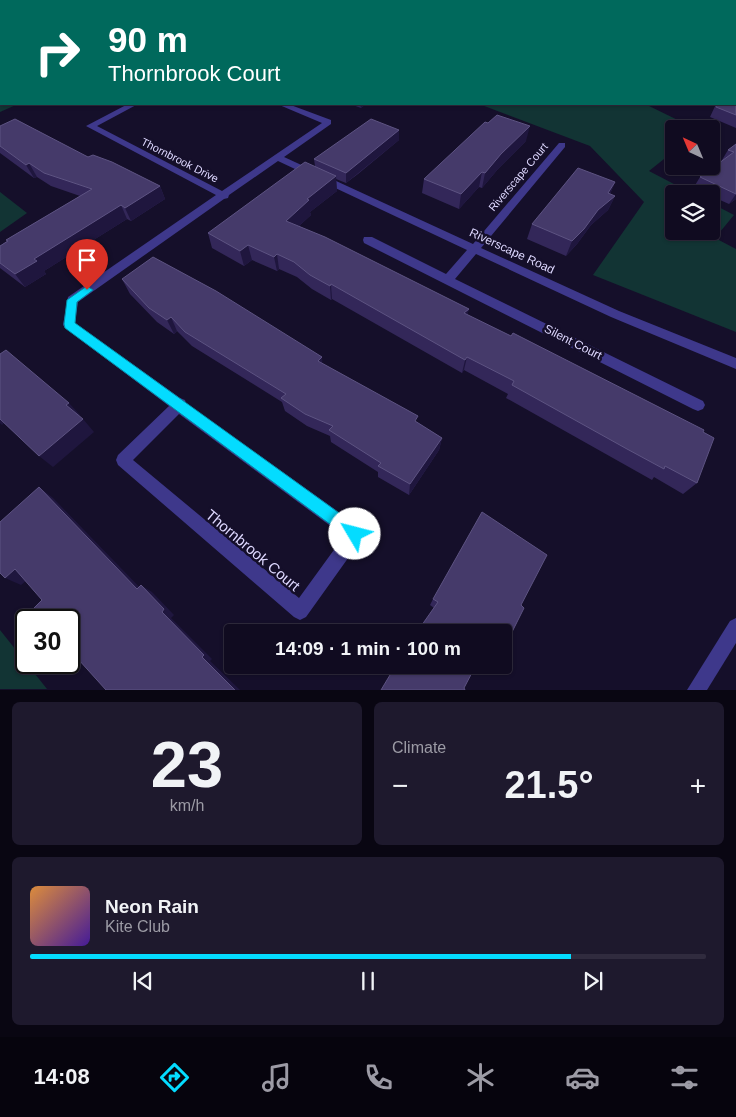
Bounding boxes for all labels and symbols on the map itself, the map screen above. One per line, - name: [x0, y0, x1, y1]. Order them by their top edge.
- north arrow: [665, 120, 720, 175]
- street label: Thornbrook Drive: [139, 135, 221, 185]
- street label: Riverscape Court: [486, 141, 550, 213]
- street label: Riverscape Road: [467, 225, 557, 277]
- pin: [66, 239, 108, 290]
- street label: Silent Court: [542, 322, 605, 363]
- street label: Thornbrook Court: [203, 506, 304, 595]
- position arrow: [328, 507, 380, 559]
- speed limit sign: 30: [15, 609, 80, 674]

